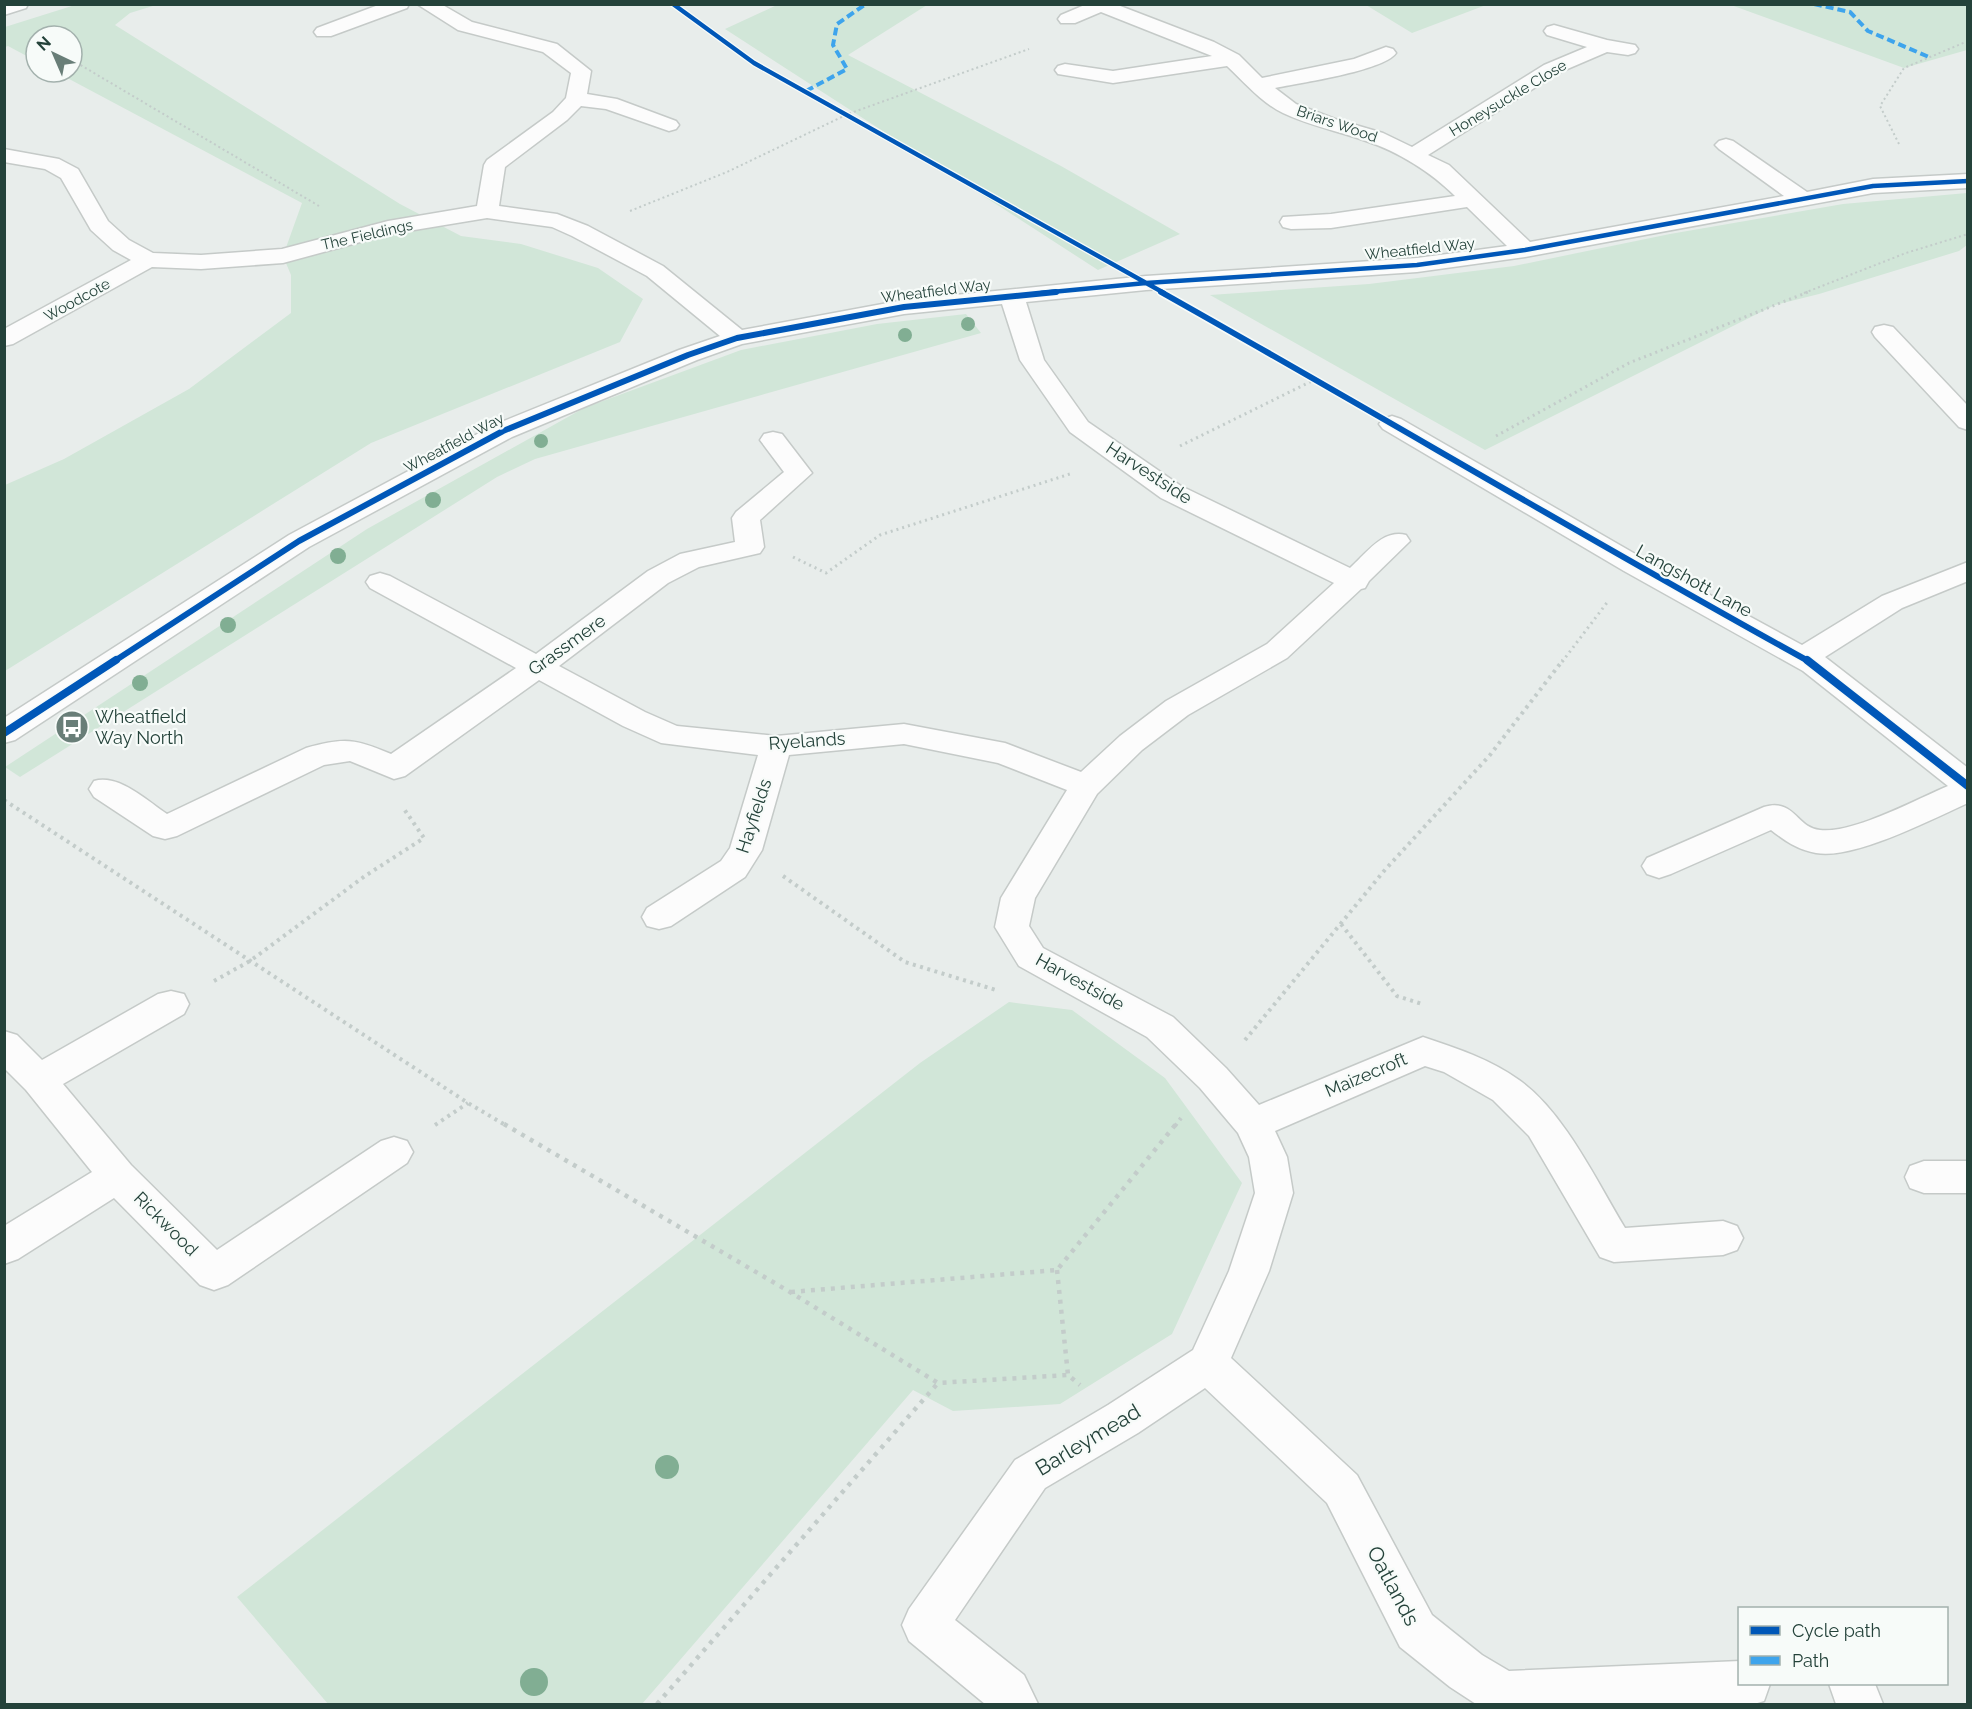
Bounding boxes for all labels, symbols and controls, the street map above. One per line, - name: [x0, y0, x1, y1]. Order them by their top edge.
- north arrow: [24, 24, 84, 84]
- text: N: [33, 32, 55, 55]
- street label: Honeysuckle Close: [1446, 56, 1570, 140]
- street label: Briars Wood: [1294, 102, 1380, 146]
- street label: The Fieldings: [319, 216, 415, 254]
- street label: Wheatfield Way: [1364, 234, 1476, 264]
- street label: Woodcote: [41, 274, 113, 325]
- street label: Wheatfield Way: [880, 275, 992, 307]
- street label: Wheatfield Way: [401, 409, 507, 477]
- street label: Harvestside: [1102, 437, 1197, 508]
- street label: Langshott Lane: [1632, 540, 1756, 621]
- street label: Grassmere: [524, 609, 610, 680]
- place label: Wheatfield Way North: [95, 706, 186, 748]
- bus stop icon: Wheatfield Way North: [54, 709, 90, 745]
- street label: Ryelands: [768, 727, 846, 754]
- street label: Hayfields: [732, 776, 775, 856]
- street label: Harvestside: [1032, 949, 1129, 1015]
- street label: Maizecroft: [1322, 1048, 1410, 1101]
- street label: Rickwood: [130, 1187, 203, 1260]
- street label: Barleymead: [1031, 1398, 1145, 1481]
- street label: Oatlands: [1362, 1542, 1425, 1630]
- legend: [1738, 1607, 1948, 1685]
- text: Cycle path: [1792, 1620, 1881, 1641]
- text: Path: [1792, 1650, 1829, 1671]

